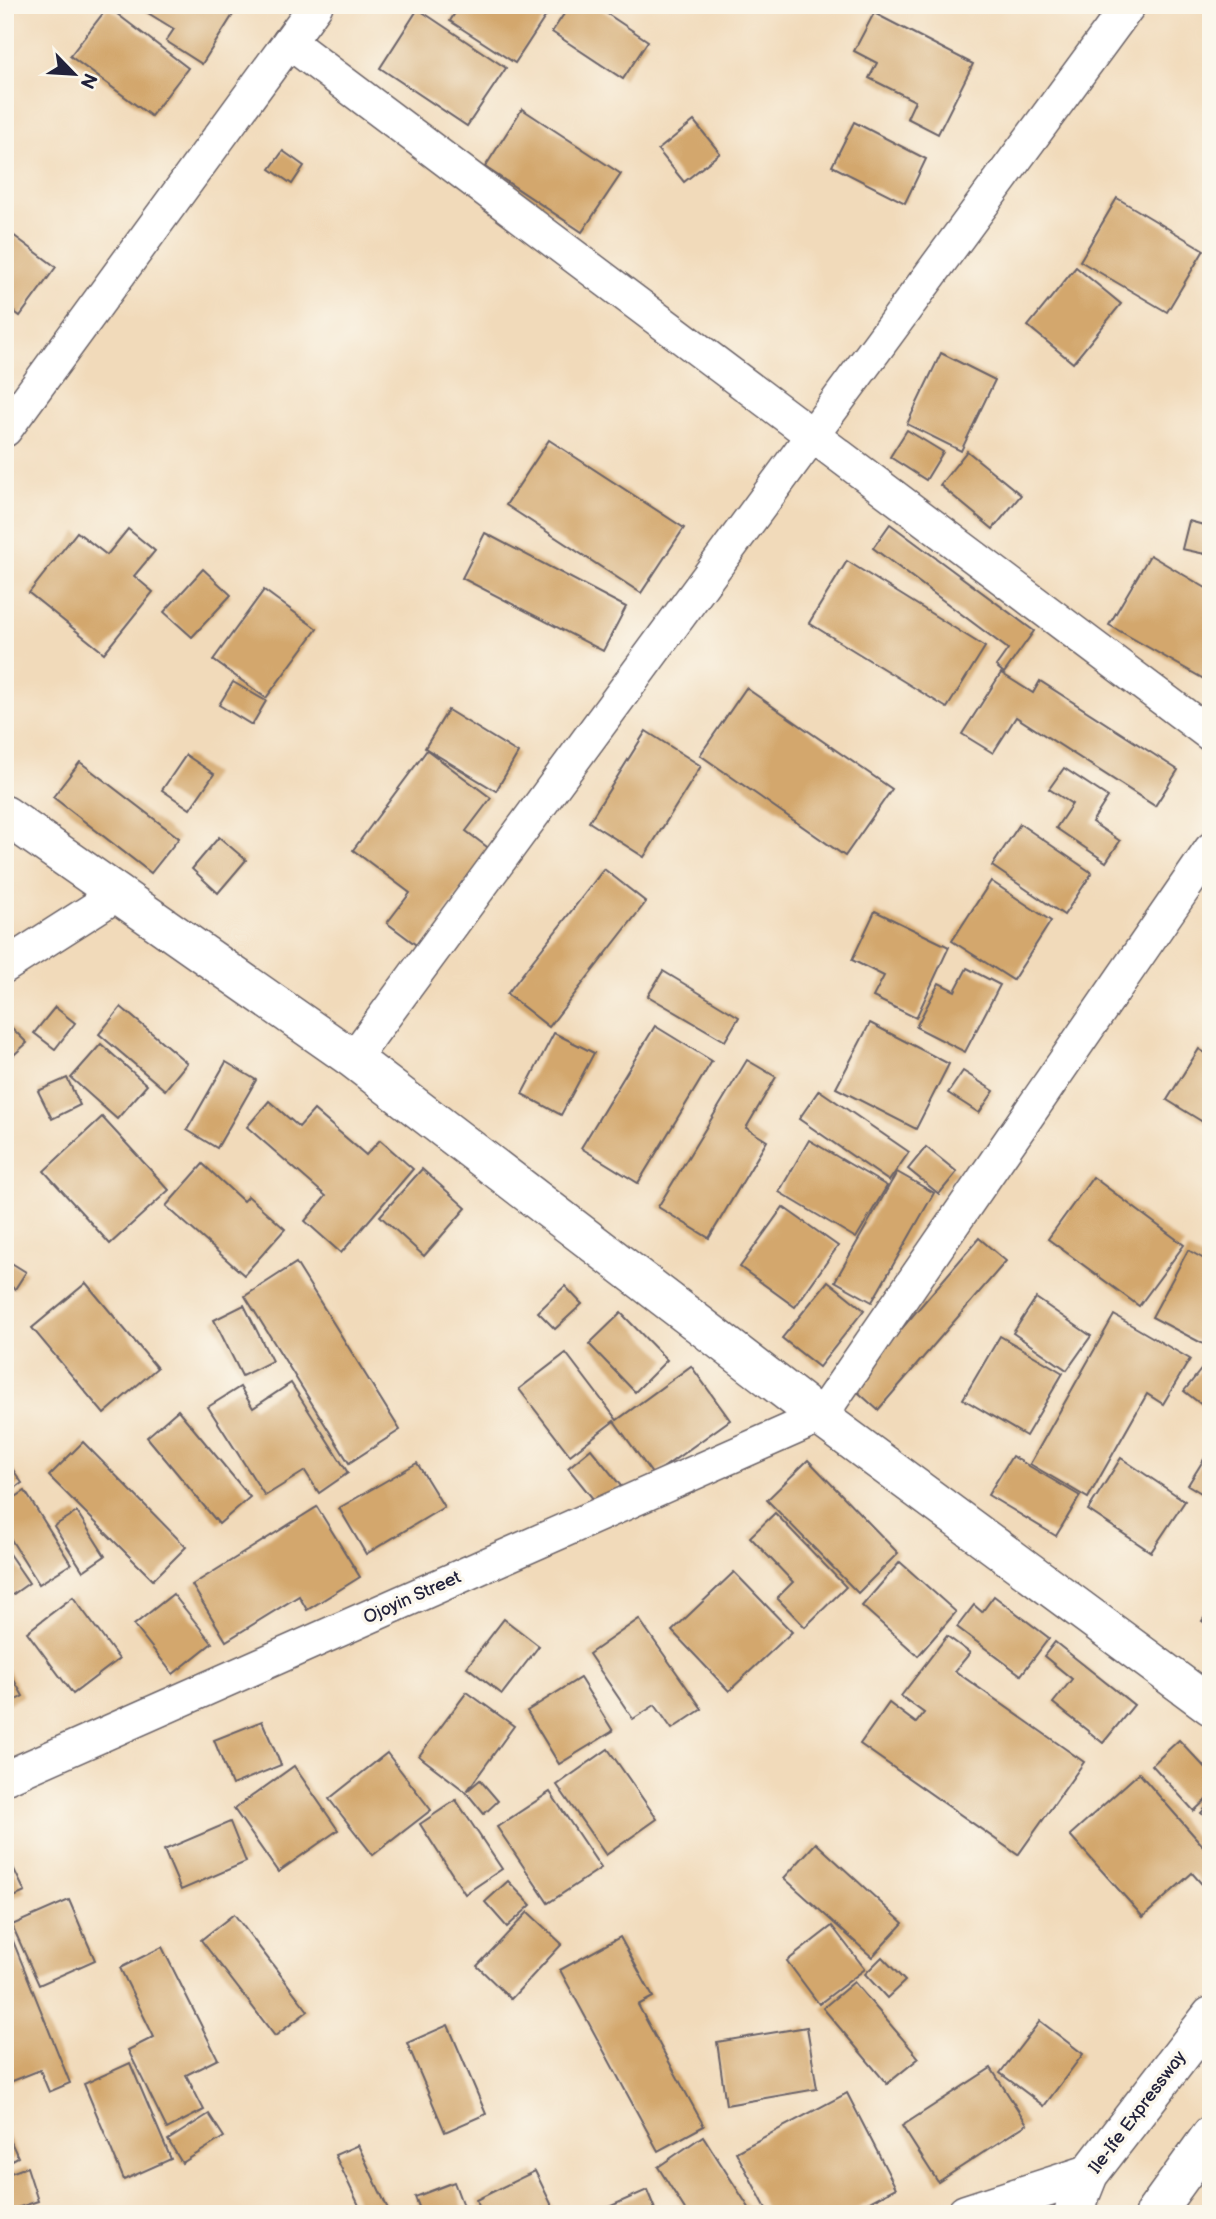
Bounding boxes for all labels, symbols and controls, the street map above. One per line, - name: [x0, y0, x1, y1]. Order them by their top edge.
- north arrow: [38, 38, 108, 108]
- text: N: [75, 69, 101, 92]
- street label: Ojoyin Street: [360, 1566, 465, 1628]
- street label: Ile-Ife Expressway: [1084, 2046, 1191, 2178]

